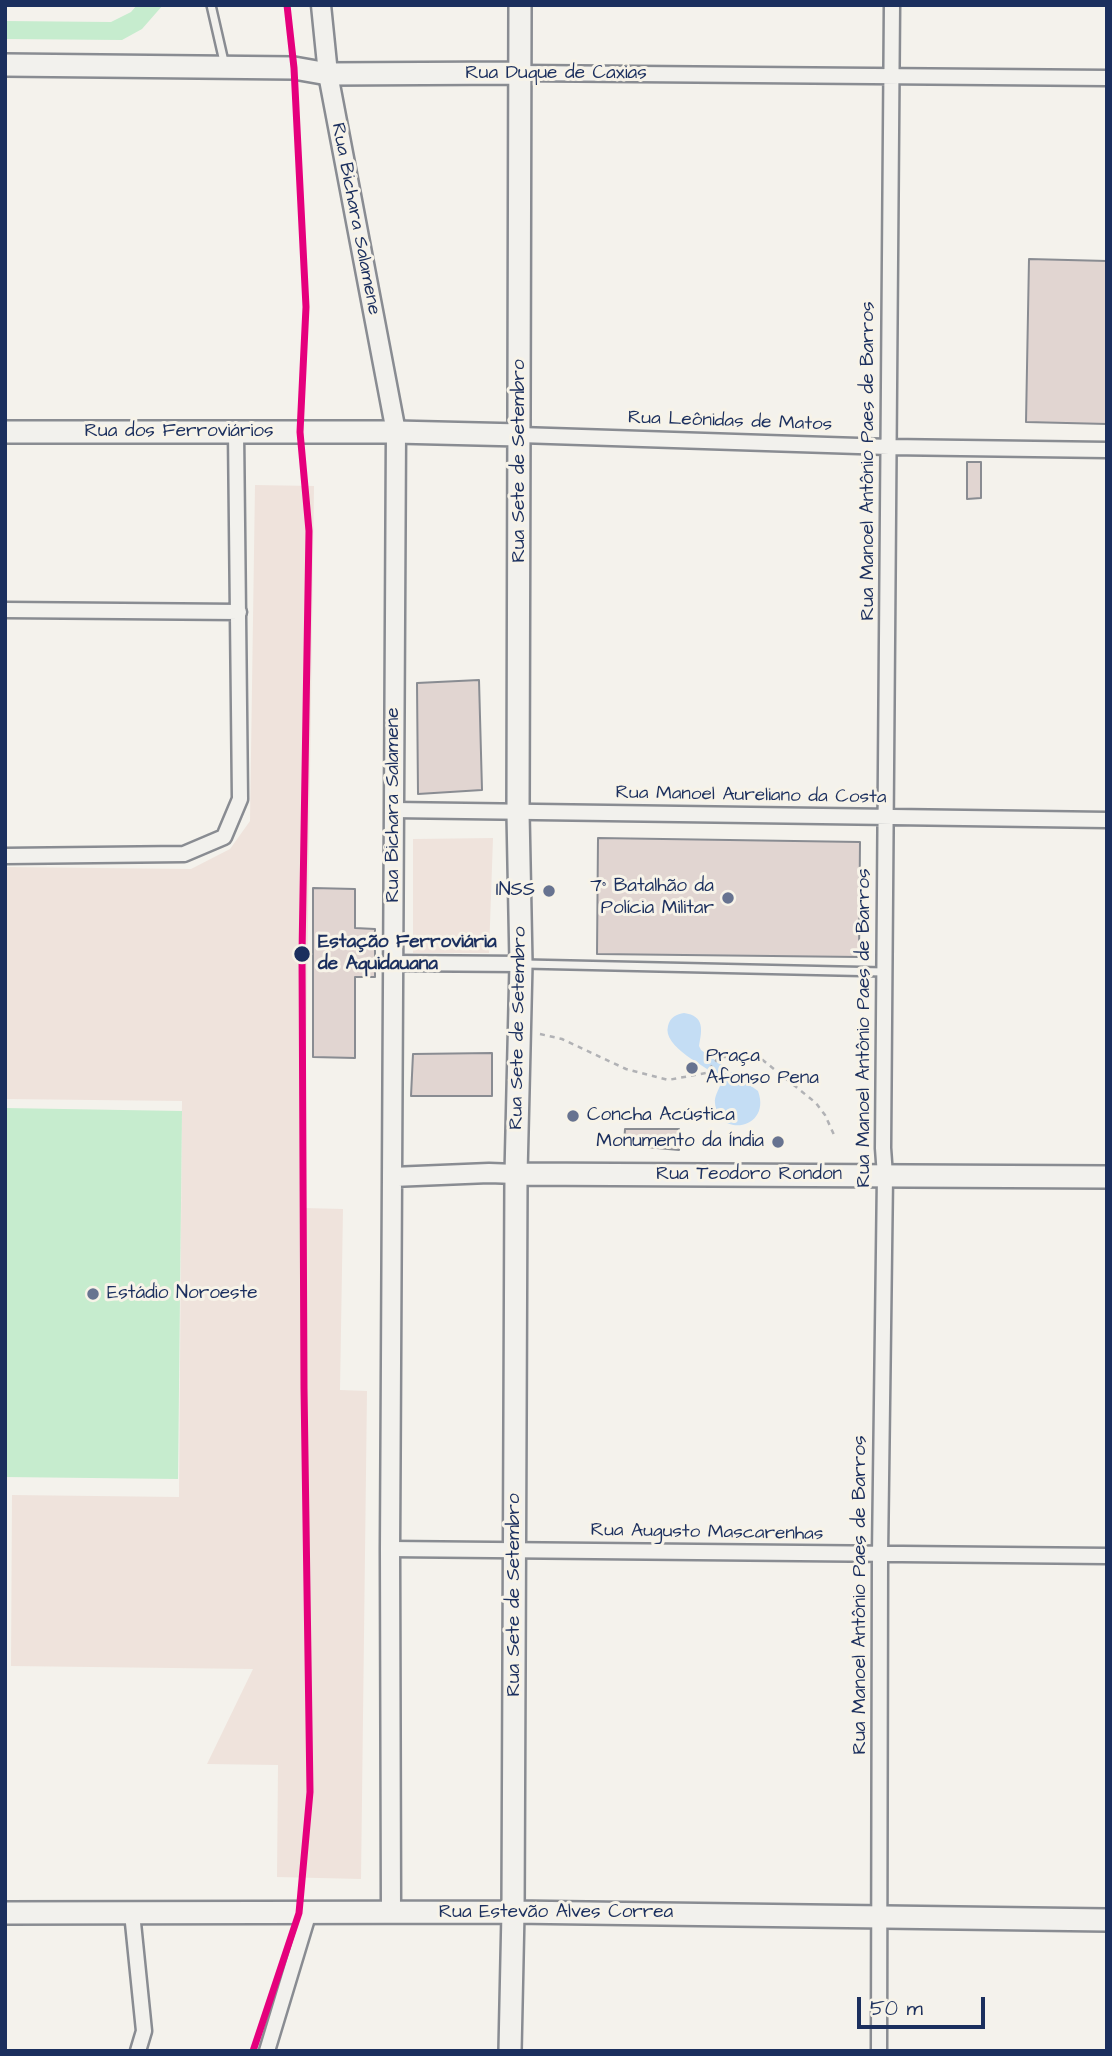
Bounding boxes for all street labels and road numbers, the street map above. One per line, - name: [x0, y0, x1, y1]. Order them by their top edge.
- street label: Rua Duque de Caxias: [465, 63, 647, 85]
- street label: Rua Bichara Salamene: [325, 121, 385, 317]
- street label: Rua Manoel Antônio Paes de Barros: [858, 302, 880, 620]
- street label: Rua Sete de Setembro: [509, 359, 531, 563]
- street label: Rua Leônidas de Matos: [627, 407, 833, 437]
- street label: Rua dos Ferroviários: [84, 421, 274, 443]
- street label: Rua Bichara Salamene: [383, 707, 405, 903]
- street label: Rua Manoel Aureliano da Costa: [615, 782, 887, 810]
- street label: Rua Manoel Antônio Paes de Barros: [854, 869, 876, 1187]
- street label: Rua Sete de Setembro: [506, 926, 532, 1130]
- street label: Rua Teodoro Rondon: [656, 1164, 842, 1186]
- street label: Rua Manoel Antônio Paes de Barros: [850, 1436, 872, 1754]
- street label: Rua Sete de Setembro: [504, 1493, 526, 1697]
- street label: Rua Augusto Mascarenhas: [590, 1520, 824, 1546]
- street label: Rua Estevão Alves Correa: [439, 1902, 673, 1924]

